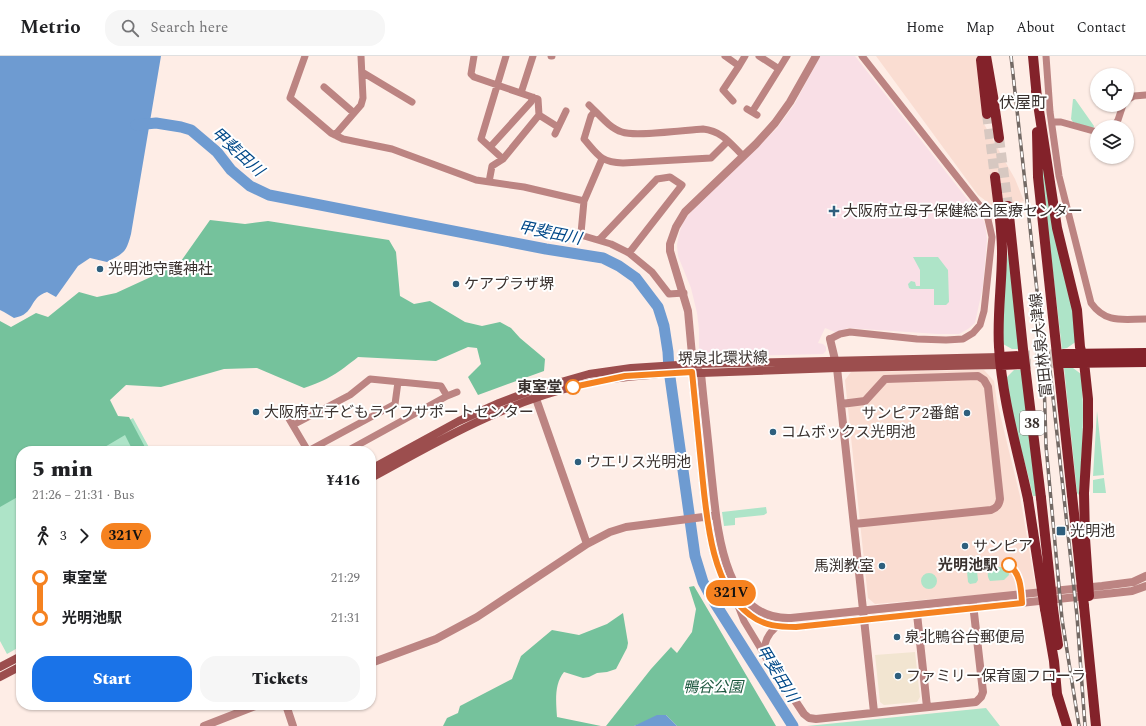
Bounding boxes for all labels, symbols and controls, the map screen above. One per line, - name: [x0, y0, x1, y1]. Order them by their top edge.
- search box: [105, 10, 385, 46]
- text: Metrio: [20, 13, 81, 42]
- text: Search here: [151, 16, 228, 39]
- icon: search: [119, 17, 141, 39]
- text: Home: [906, 17, 944, 38]
- text: Map: [966, 17, 994, 38]
- text: About: [1016, 17, 1055, 38]
- text: Contact: [1077, 17, 1126, 38]
- map controls: [1090, 68, 1134, 164]
- button: locate: [1090, 68, 1134, 112]
- district label: 伏屋町: [999, 91, 1047, 115]
- button: layers: [1090, 120, 1134, 164]
- water label: 甲斐田川: [206, 121, 271, 183]
- place label: 大阪府立母子保健総合医療センター: [843, 200, 1083, 223]
- marker: 大阪府立母子保健総合医療センター: [828, 205, 840, 217]
- water label: 甲斐田川: [516, 215, 585, 251]
- place label: 光明池守護神社: [108, 258, 213, 281]
- marker: 光明池守護神社: [95, 264, 105, 274]
- place label: ケアプラザ堺: [464, 273, 554, 296]
- marker: ケアプラザ堺: [451, 279, 461, 289]
- street label: 富田林泉大津線: [1025, 292, 1058, 398]
- street label: 堺泉北環状線: [678, 346, 768, 371]
- place label: 東室堂: [517, 376, 562, 399]
- marker: 東室堂: [565, 379, 581, 395]
- place label: 大阪府立子どもライフサポートセンター: [264, 401, 534, 424]
- place label: サンピア2番館: [861, 402, 959, 425]
- marker: 大阪府立子どもライフサポートセンター: [251, 407, 261, 417]
- marker: サンピア2番館: [962, 408, 972, 418]
- road number: 38: [1020, 411, 1044, 435]
- place label: コムボックス光明池: [781, 421, 916, 444]
- marker: コムボックス光明池: [768, 427, 778, 437]
- place label: ウエリス光明池: [586, 451, 691, 474]
- text: 5 min: [32, 453, 93, 486]
- marker: ウエリス光明池: [573, 457, 583, 467]
- text: ¥416: [326, 469, 360, 492]
- text: 21:26 – 21:31 · Bus: [32, 485, 135, 505]
- place label: 光明池: [1070, 520, 1115, 543]
- icon: walk: [32, 525, 54, 547]
- icon: forward: [73, 525, 95, 547]
- text: 321V: [109, 525, 143, 546]
- marker: 光明池: [1055, 525, 1067, 537]
- text: 3: [60, 526, 67, 546]
- place label: サンピア: [973, 535, 1033, 558]
- marker: サンピア: [960, 541, 970, 551]
- place label: 光明池駅: [938, 554, 998, 577]
- place label: 馬渕教室: [814, 555, 874, 578]
- marker: 光明池駅: [1001, 557, 1017, 573]
- marker: 馬渕教室: [877, 561, 887, 571]
- text: 東室堂: [62, 567, 107, 590]
- text: 21:29: [331, 568, 360, 588]
- line badge: 321V: [703, 580, 759, 606]
- text: 321V: [714, 582, 748, 603]
- text: 光明池駅: [62, 607, 122, 630]
- text: 21:31: [331, 608, 360, 628]
- place label: 泉北鴨谷台郵便局: [905, 626, 1025, 649]
- marker: 泉北鴨谷台郵便局: [892, 632, 902, 642]
- water label: 甲斐田川: [750, 640, 805, 709]
- button: Start: [32, 656, 192, 702]
- button: Tickets: [200, 656, 360, 702]
- place label: ファミリー保育園フローラ: [906, 665, 1086, 688]
- marker: ファミリー保育園フローラ: [893, 671, 903, 681]
- park label: 鴨谷公園: [683, 676, 745, 699]

